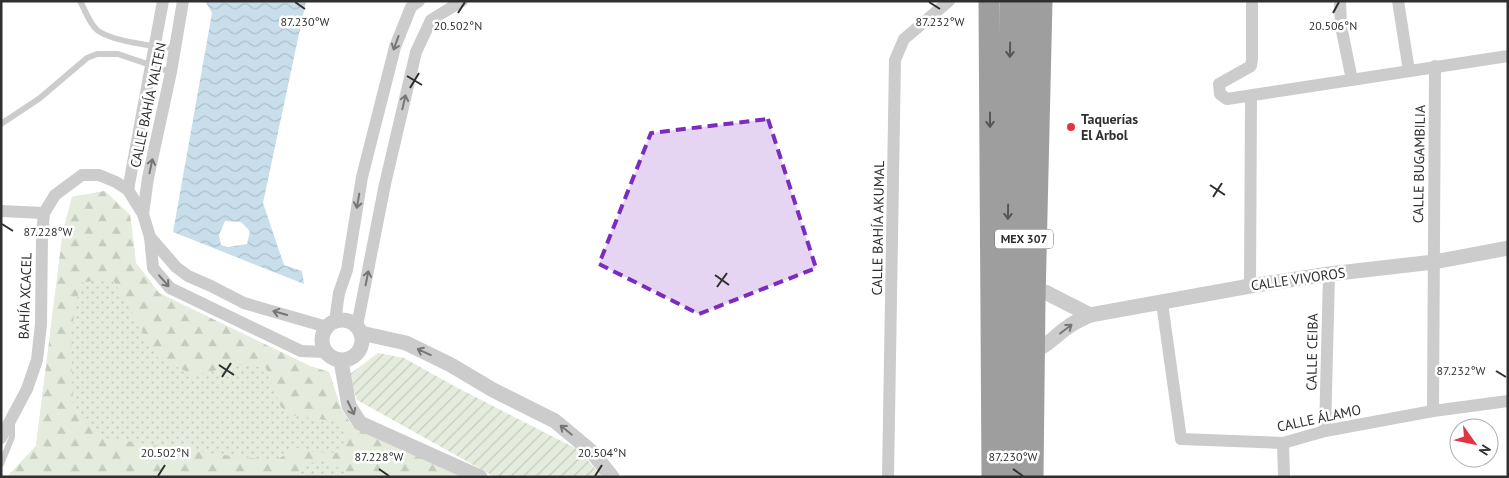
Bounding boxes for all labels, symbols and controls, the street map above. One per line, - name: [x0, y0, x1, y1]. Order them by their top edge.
- text: 87.230°W: [281, 14, 330, 29]
- text: 87.232°W: [916, 14, 965, 29]
- text: 20.502°N: [434, 18, 482, 33]
- text: 20.506°N: [1309, 18, 1357, 33]
- one-way arrow: [391, 35, 400, 50]
- street label: CALLE BAHÍA YALTEN: [126, 41, 170, 169]
- one-way arrow: [1005, 42, 1015, 58]
- one-way arrow: [400, 95, 409, 111]
- street label: CALLE BUGAMBILIA: [1409, 104, 1429, 223]
- place label: Taquerías El Arbol: [1081, 110, 1138, 144]
- one-way arrow: [985, 112, 995, 128]
- marker: Taquerías El Arbol: [1065, 121, 1077, 133]
- one-way arrow: [147, 158, 156, 174]
- street label: CALLE BAHÍA AKUMAL: [868, 161, 888, 295]
- one-way arrow: [353, 193, 363, 209]
- one-way arrow: [1003, 204, 1012, 220]
- text: 87.228°W: [24, 224, 73, 239]
- road number: MEX 307: [995, 230, 1053, 248]
- street label: BAHÍA XCACEL: [14, 252, 36, 340]
- street label: CALLE VIVOROS: [1250, 263, 1346, 295]
- one-way arrow: [362, 271, 372, 287]
- one-way arrow: [159, 274, 170, 287]
- one-way arrow: [273, 308, 289, 318]
- street label: CALLE CEIBA: [1302, 312, 1322, 391]
- one-way arrow: [1059, 324, 1072, 335]
- one-way arrow: [417, 346, 432, 356]
- text: 87.232°W: [1437, 363, 1486, 378]
- one-way arrow: [347, 400, 357, 415]
- street label: CALLE ÁLAMO: [1275, 400, 1363, 436]
- north arrow: [1449, 418, 1499, 468]
- one-way arrow: [559, 425, 572, 436]
- text: N: [1475, 441, 1495, 459]
- text: 20.502°N: [141, 445, 189, 460]
- text: 20.504°N: [578, 445, 626, 460]
- text: 87.228°W: [355, 449, 404, 464]
- text: 87.230°W: [989, 449, 1038, 464]

